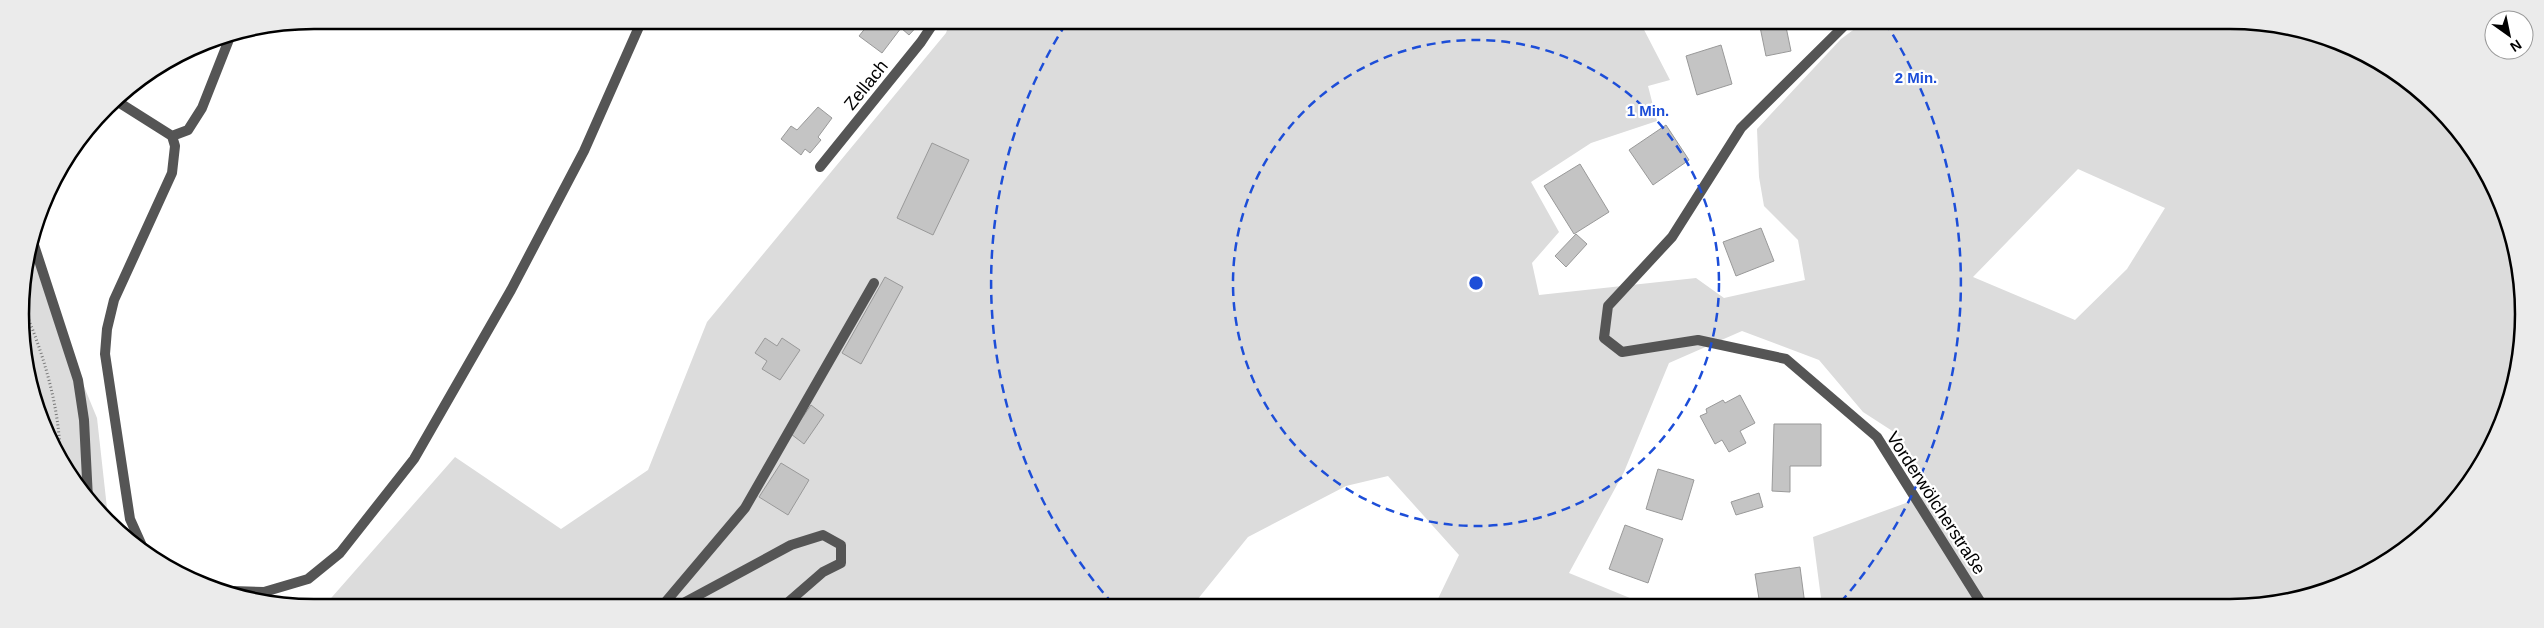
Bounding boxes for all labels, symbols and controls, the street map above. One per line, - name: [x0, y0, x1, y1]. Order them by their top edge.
- north arrow: [2484, 10, 2534, 60]
- text: N: [2507, 36, 2525, 55]
- street label: Zellach: [840, 56, 892, 114]
- text: 2 Min.: [1895, 69, 1937, 86]
- text: 1 Min.: [1627, 102, 1669, 119]
- centre of rings: [1467, 274, 1485, 292]
- street label: Vorderwölcherstraße: [1882, 428, 1990, 578]

